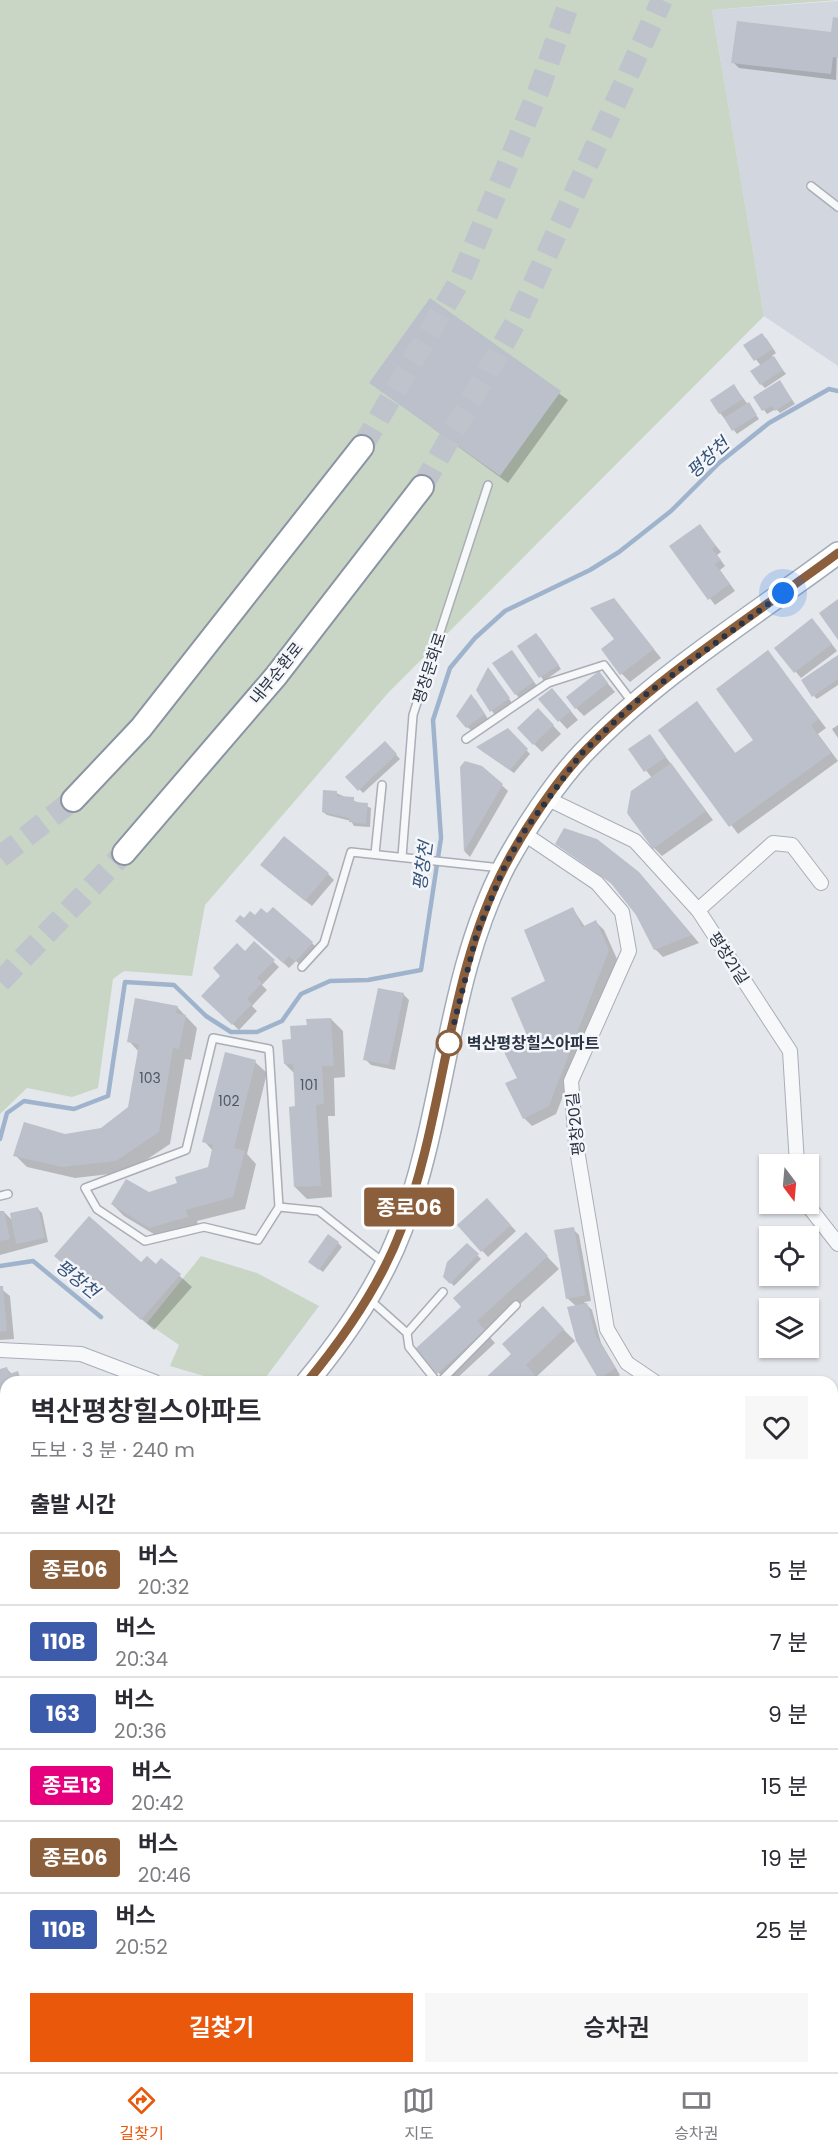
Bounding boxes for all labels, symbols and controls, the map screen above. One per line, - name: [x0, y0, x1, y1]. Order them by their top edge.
- water label: 평창천: [681, 430, 736, 484]
- your location: [768, 578, 798, 608]
- street label: 평창문화로: [407, 629, 452, 707]
- street label: 내부순환로: [244, 637, 309, 709]
- water label: 평창천: [407, 837, 439, 892]
- street label: 평창21길: [703, 927, 754, 989]
- marker: 벽산평창힐스아파트: [436, 1030, 462, 1056]
- place label: 벽산평창힐스아파트: [467, 1032, 600, 1055]
- house number: 103: [139, 1068, 161, 1088]
- house number: 101: [300, 1075, 318, 1095]
- house number: 102: [218, 1091, 240, 1111]
- street label: 평창20길: [561, 1091, 590, 1157]
- north arrow: [759, 1154, 819, 1214]
- map controls: [759, 1154, 819, 1358]
- line badge: 종로06: [367, 1188, 451, 1226]
- text: 종로06: [376, 1193, 442, 1222]
- button: locate: [759, 1226, 819, 1286]
- water label: 평창천: [50, 1253, 106, 1305]
- button: layers: [759, 1298, 819, 1358]
- text: 벽산평창힐스아파트: [30, 1392, 262, 1431]
- button: heart: [745, 1396, 808, 1459]
- text: 도보 · 3 분 · 240 m: [30, 1436, 195, 1464]
- text: 출발 시간: [30, 1489, 116, 1520]
- text: 버스: [138, 1540, 178, 1571]
- text: 종로06: [42, 1555, 108, 1584]
- text: 5 분: [768, 1555, 808, 1586]
- text: 20:32: [138, 1573, 189, 1601]
- text: 버스: [115, 1612, 156, 1643]
- text: 110B: [42, 1627, 85, 1656]
- text: 7 분: [770, 1627, 808, 1658]
- text: 20:34: [115, 1645, 168, 1673]
- text: 버스: [114, 1684, 154, 1715]
- text: 163: [46, 1699, 80, 1728]
- text: 9 분: [768, 1699, 808, 1730]
- text: 20:36: [114, 1717, 167, 1745]
- text: 버스: [131, 1756, 172, 1787]
- text: 종로13: [42, 1771, 101, 1800]
- text: 15 분: [761, 1771, 808, 1802]
- text: 20:42: [131, 1789, 184, 1817]
- text: 버스: [138, 1828, 178, 1859]
- text: 종로06: [42, 1843, 108, 1872]
- text: 19 분: [761, 1843, 808, 1874]
- text: 20:46: [138, 1861, 191, 1889]
- text: 버스: [115, 1900, 156, 1931]
- text: 110B: [42, 1915, 85, 1944]
- text: 25 분: [755, 1915, 808, 1946]
- text: 20:52: [115, 1933, 168, 1961]
- button: 길찾기: [30, 1993, 413, 2062]
- button: 승차권: [425, 1993, 808, 2062]
- tab: 길찾기: [119, 2084, 164, 2146]
- tab: 지도: [402, 2084, 435, 2146]
- tab: 승차권: [674, 2084, 719, 2146]

